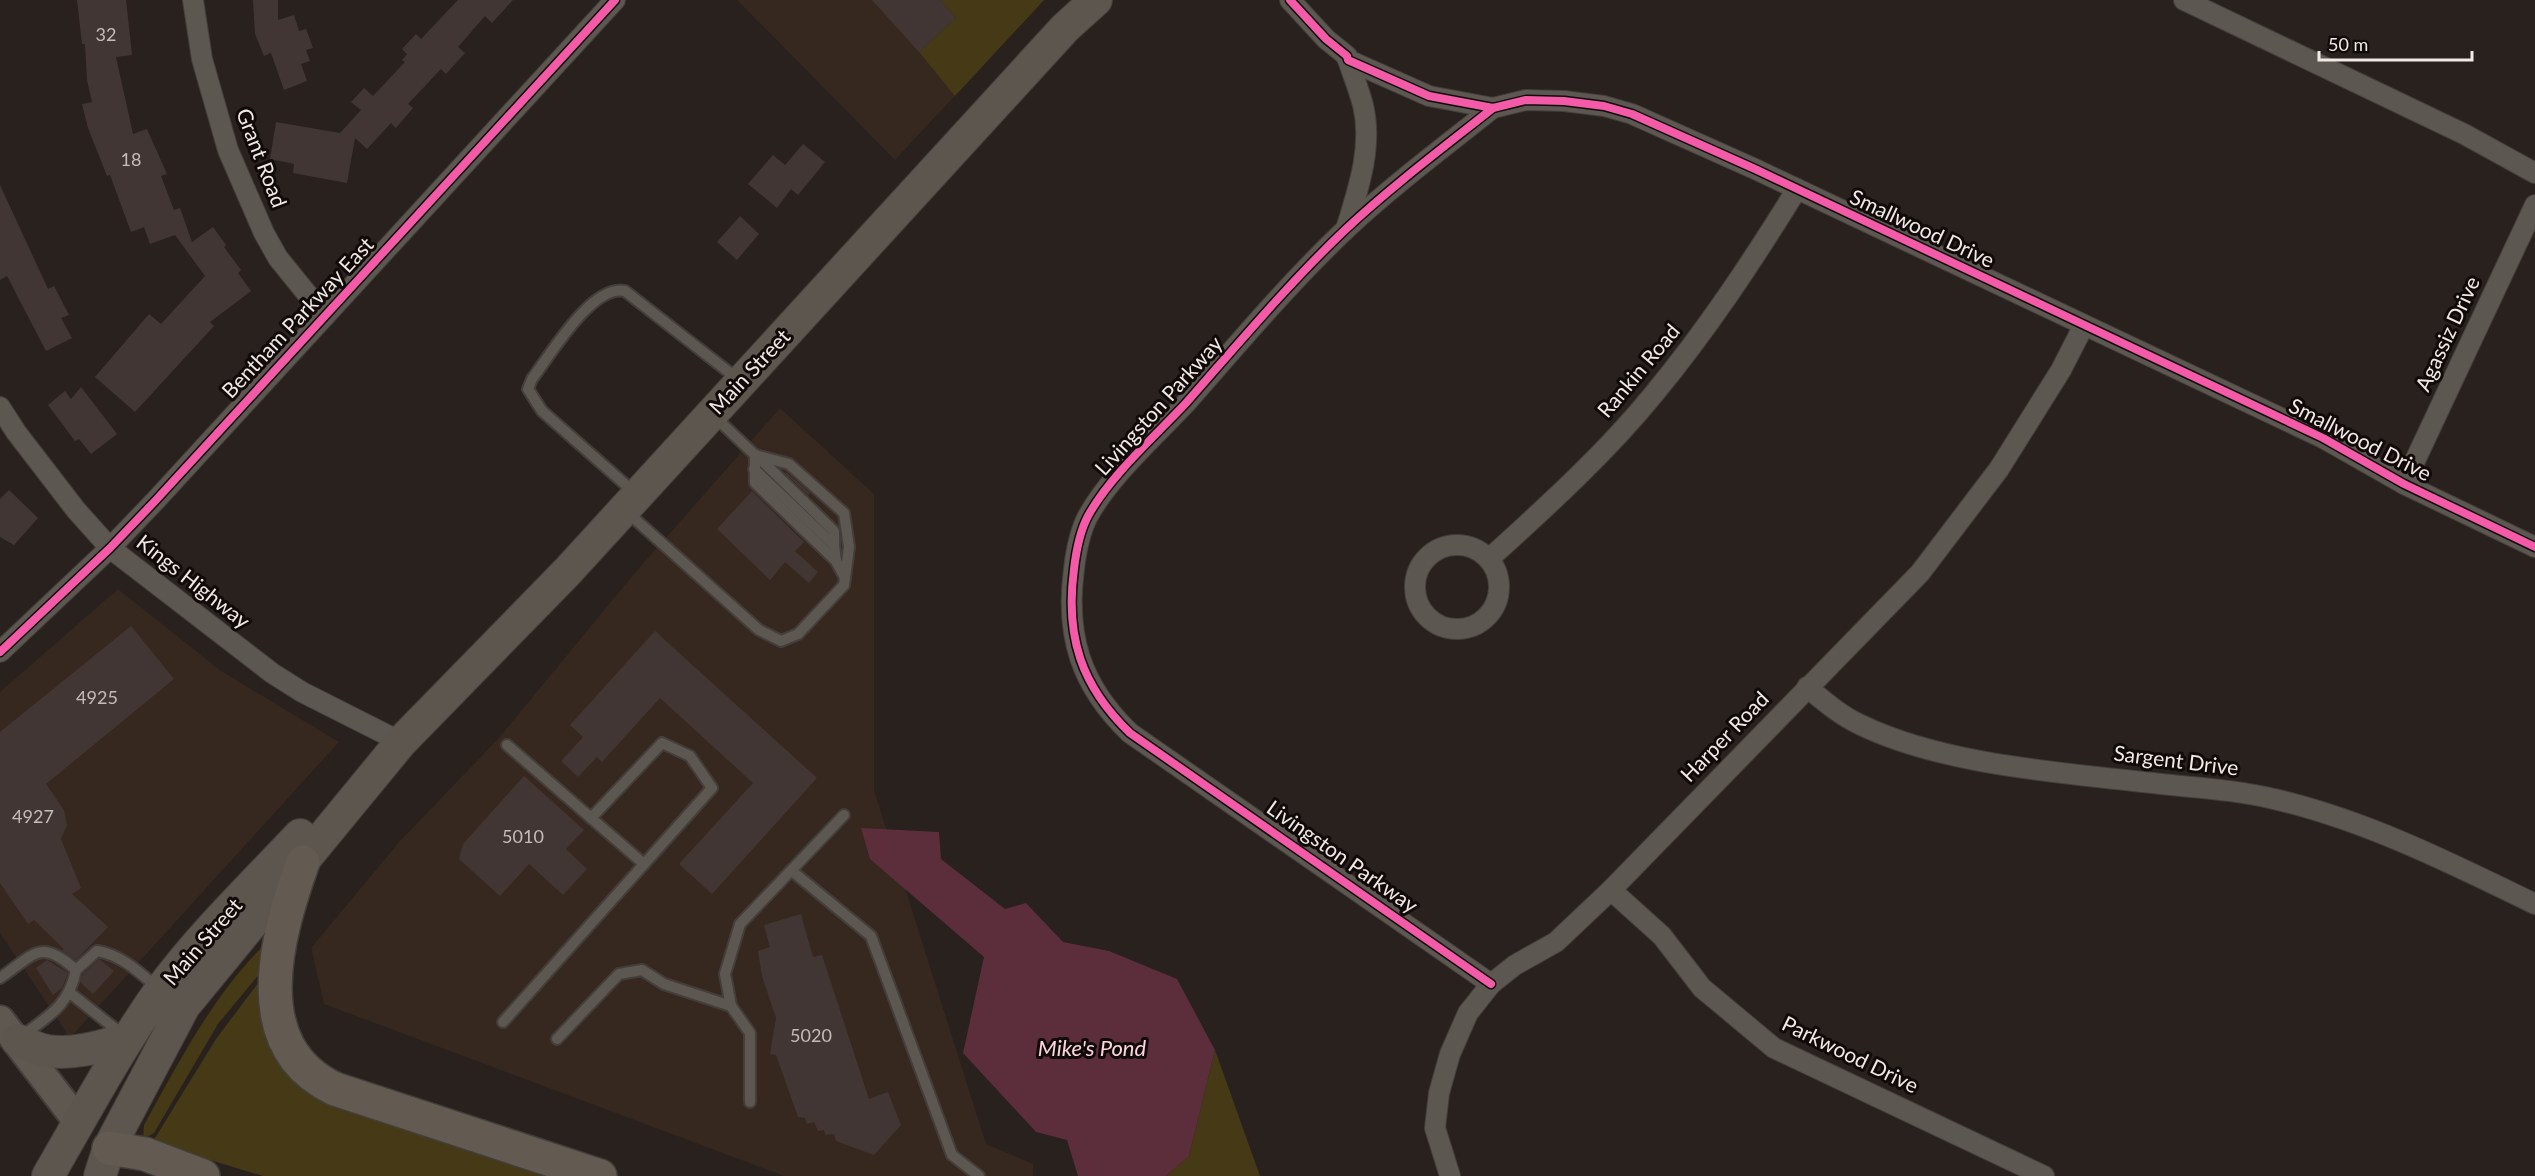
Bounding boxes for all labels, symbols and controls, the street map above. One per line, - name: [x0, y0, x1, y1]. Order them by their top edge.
- house number: 32: [96, 23, 116, 45]
- scale bar: [2319, 24, 2472, 62]
- text: 50 m: [2328, 33, 2368, 55]
- street label: Grant Road: [232, 104, 293, 211]
- house number: 18: [121, 148, 141, 170]
- street label: Smallwood Drive: [1847, 183, 1999, 272]
- street label: Bentham Parkway East: [216, 231, 378, 403]
- street label: Agassiz Drive: [2409, 272, 2484, 395]
- street label: Rankin Road: [1591, 318, 1684, 422]
- street label: Main Street: [703, 323, 795, 419]
- street label: Livingston Parkway: [1089, 330, 1227, 480]
- street label: Smallwood Drive: [2285, 392, 2436, 485]
- street label: Kings Highway: [132, 529, 256, 633]
- house number: 4925: [76, 686, 118, 708]
- street label: Harper Road: [1675, 686, 1773, 786]
- street label: Sargent Drive: [2112, 739, 2240, 780]
- street label: Livingston Parkway: [1263, 794, 1423, 917]
- house number: 4927: [12, 805, 54, 827]
- house number: 5010: [502, 825, 544, 847]
- street label: Main Street: [157, 892, 247, 990]
- street label: Parkwood Drive: [1778, 1010, 1923, 1097]
- house number: 5020: [790, 1024, 832, 1046]
- water label: Mike's Pond: [1038, 1034, 1147, 1061]

